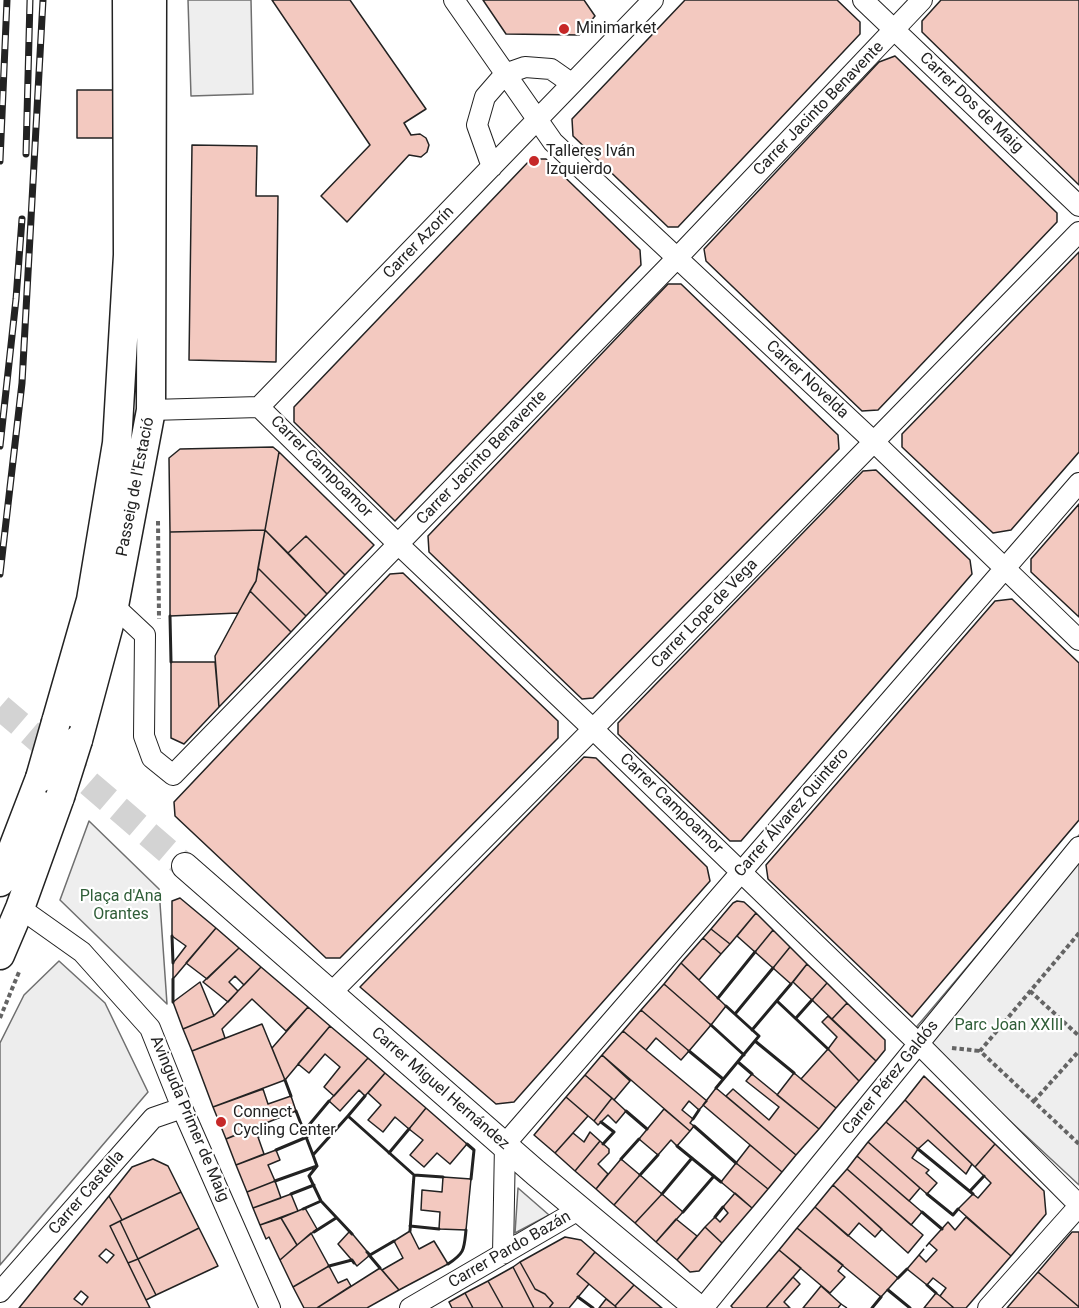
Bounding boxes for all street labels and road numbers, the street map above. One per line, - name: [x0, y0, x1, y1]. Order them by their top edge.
- street label: Carrer Jacinto Benavente: [750, 38, 888, 180]
- street label: Carrer Dos de Maig: [915, 49, 1027, 157]
- street label: Carrer Azorín: [380, 203, 458, 283]
- street label: Carrer Novelda: [762, 337, 852, 423]
- street label: Carrer Jacinto Benavente: [413, 387, 551, 529]
- street label: Carrer Campoamor: [266, 412, 376, 522]
- street label: Passeig de l'Estació: [113, 416, 159, 558]
- street label: Carrer Lope de Vega: [648, 555, 762, 673]
- street label: Carrer Álvarez Quintero: [731, 745, 853, 881]
- street label: Carrer Campoamor: [615, 750, 727, 858]
- street label: Carrer Pérez Galdós: [839, 1017, 943, 1139]
- street label: Carrer Miguel Hernández: [367, 1024, 513, 1154]
- street label: Avinguda Primer de Maig: [145, 1033, 233, 1205]
- street label: Carrer Castella: [45, 1147, 129, 1239]
- street label: Carrer Pardo Bazán: [445, 1207, 575, 1293]

